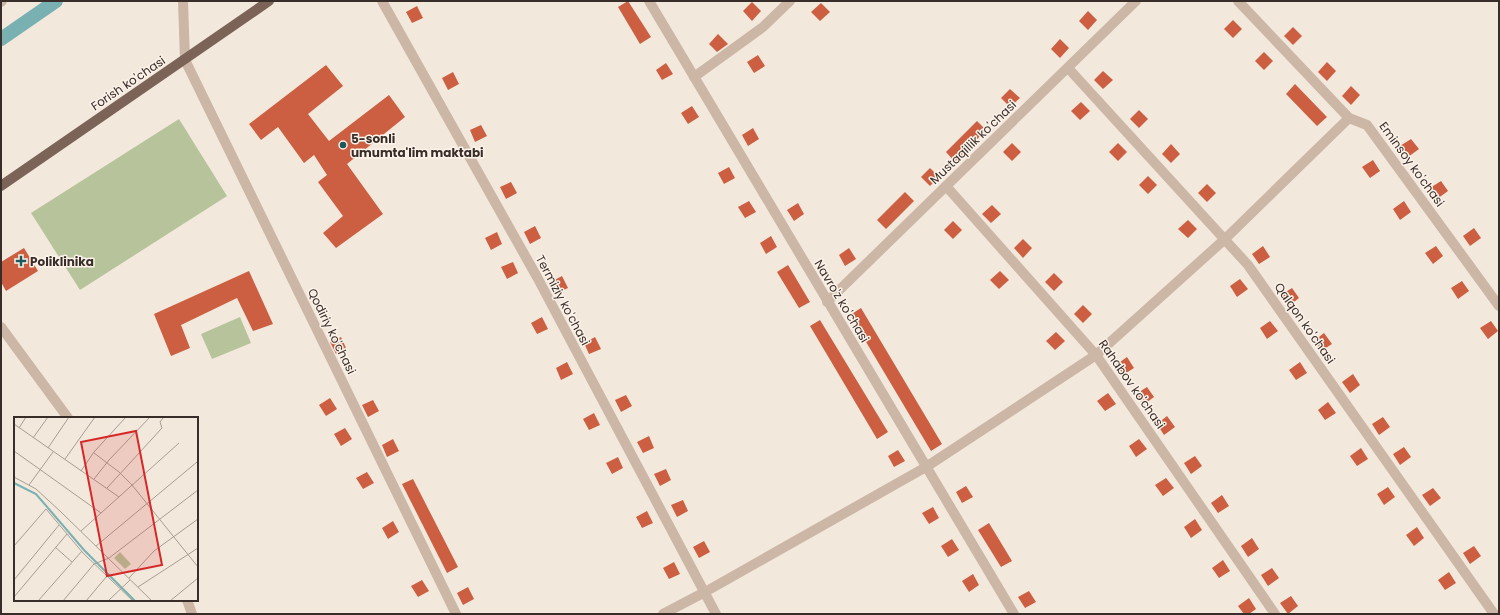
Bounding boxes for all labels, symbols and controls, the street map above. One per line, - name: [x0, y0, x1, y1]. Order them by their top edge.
- street label: Forish ko'chasi: [87, 52, 169, 114]
- street label: Mustaqillik ko'chasi: [926, 96, 1020, 188]
- street label: Eminsoy ko'chasi: [1375, 118, 1449, 210]
- place label: 5-sonli umumta'lim maktabi: [351, 130, 484, 161]
- marker: 5-sonli umumta'lim maktabi: [338, 140, 348, 150]
- street label: Termiziy ko'chasi: [532, 252, 594, 348]
- place label: Poliklinika: [30, 253, 94, 270]
- marker: Poliklinika: [15, 255, 27, 267]
- street label: Navro'z ko'chasi: [810, 256, 874, 346]
- street label: Qalqon ko'chasi: [1271, 279, 1339, 367]
- street label: Qodiriy ko'chasi: [304, 285, 360, 377]
- street label: Rahabov ko'chasi: [1095, 336, 1169, 432]
- inset map: [14, 417, 198, 601]

